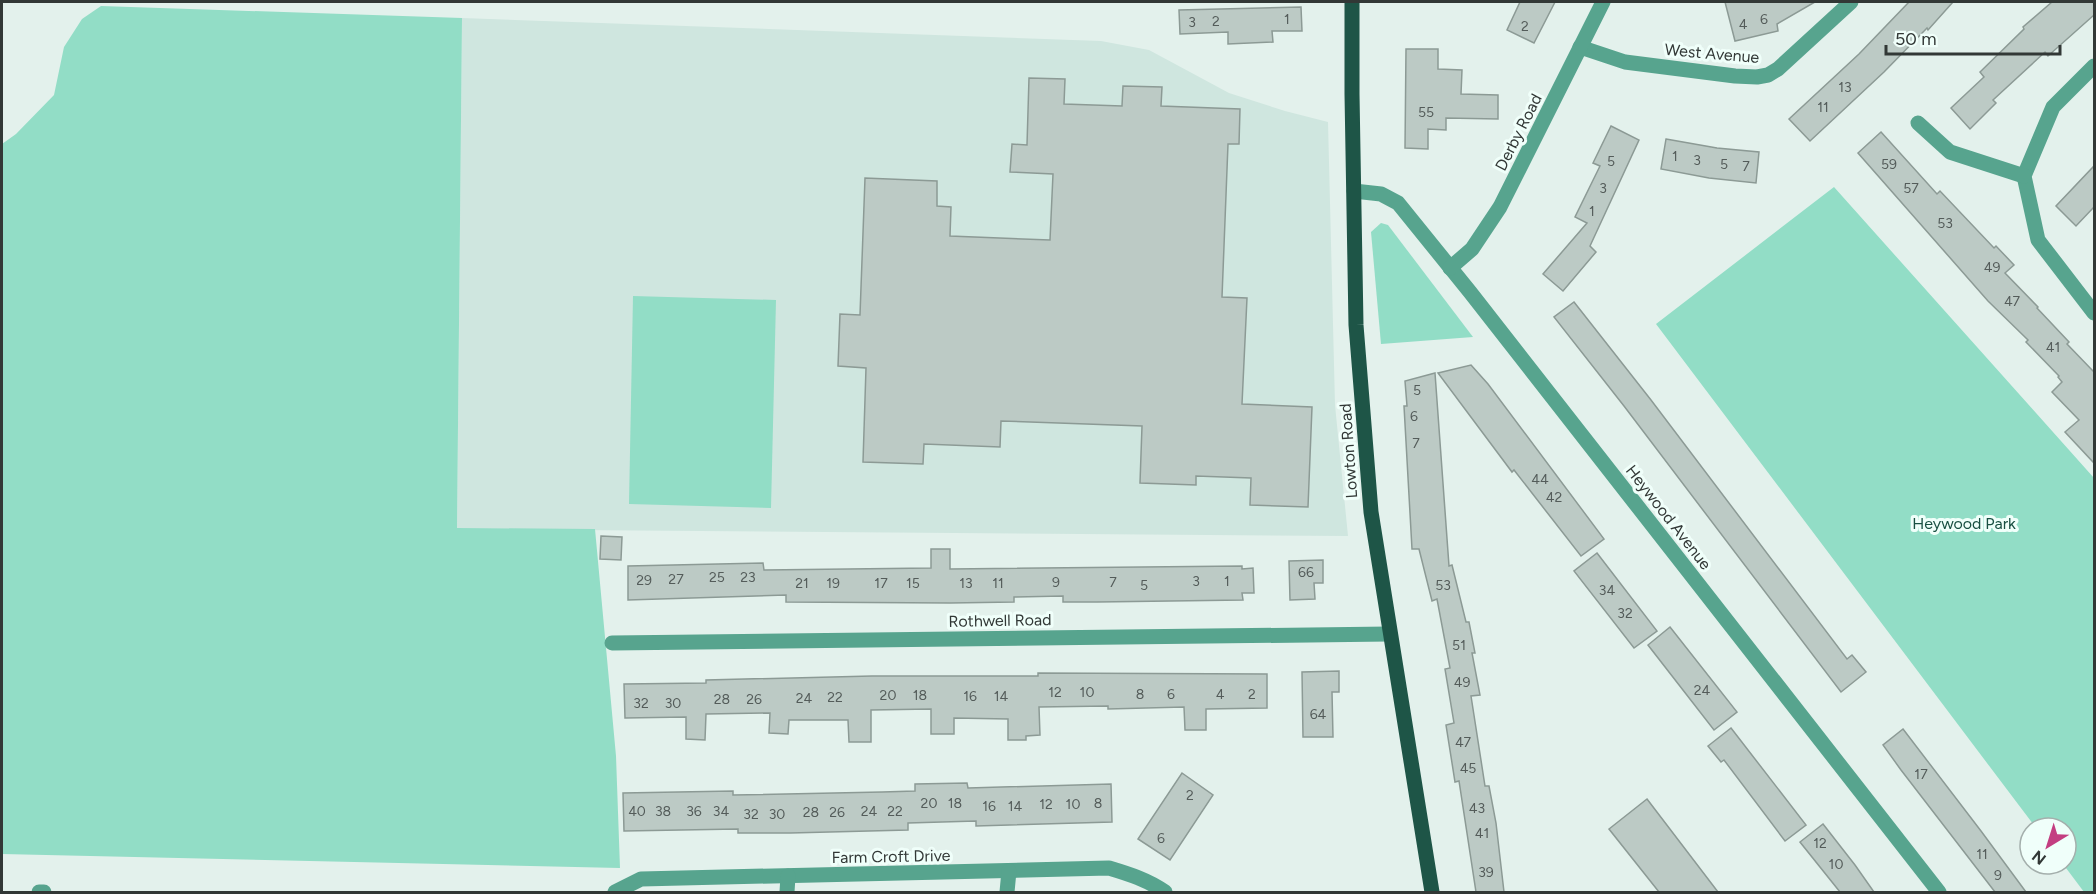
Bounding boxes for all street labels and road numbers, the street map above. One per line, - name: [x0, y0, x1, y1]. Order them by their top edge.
- street label: West Avenue: [1664, 40, 1760, 67]
- street label: Derby Road: [1491, 91, 1546, 174]
- street label: Lowton Road: [1336, 403, 1361, 499]
- street label: Heywood Avenue: [1622, 461, 1715, 574]
- street label: Rothwell Road: [948, 610, 1052, 631]
- street label: Farm Croft Drive: [831, 846, 951, 867]

